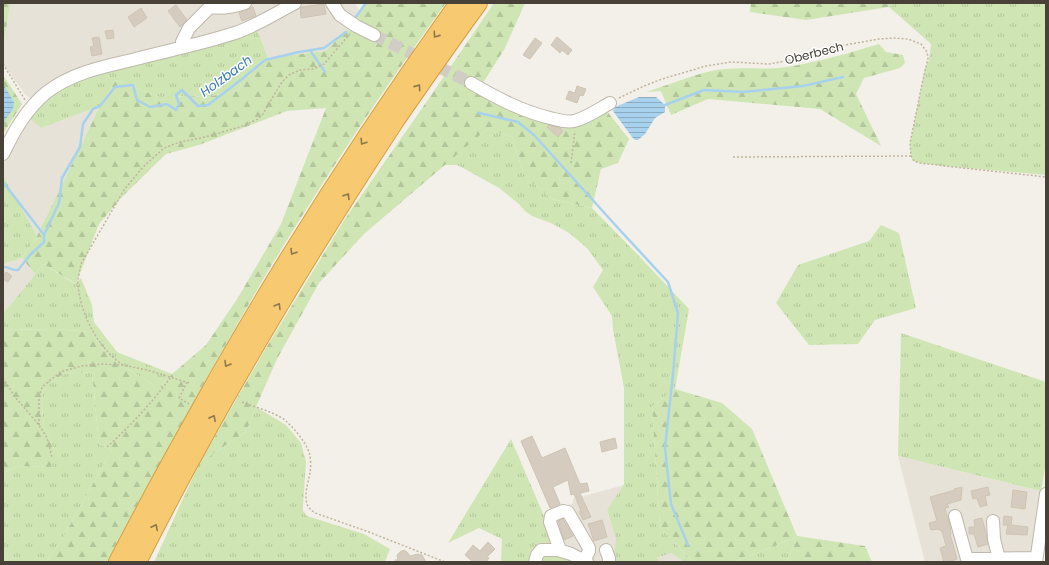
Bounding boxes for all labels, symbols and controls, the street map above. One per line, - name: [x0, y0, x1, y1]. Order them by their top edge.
- one-way arrow: [434, 30, 441, 37]
- street label: Oberbech: [783, 37, 845, 69]
- water label: Holzbach: [196, 51, 256, 101]
- one-way arrow: [413, 84, 421, 91]
- one-way arrow: [360, 138, 368, 145]
- one-way arrow: [342, 193, 350, 200]
- one-way arrow: [291, 248, 298, 255]
- one-way arrow: [274, 303, 281, 310]
- one-way arrow: [224, 360, 231, 367]
- one-way arrow: [209, 415, 216, 423]
- one-way arrow: [150, 524, 157, 531]

